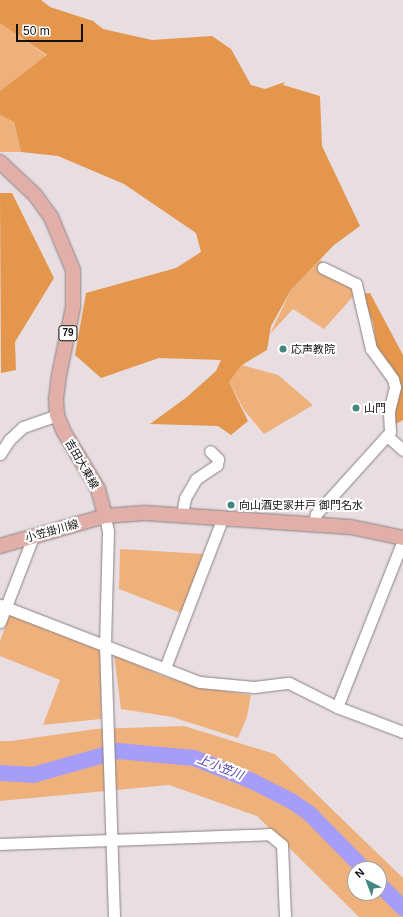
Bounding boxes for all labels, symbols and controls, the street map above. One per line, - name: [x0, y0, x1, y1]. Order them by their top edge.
- scale bar: [18, 16, 85, 42]
- text: 50 m: [23, 24, 50, 38]
- road number: 79: [58, 325, 78, 341]
- place label: 応声教院: [291, 342, 335, 356]
- marker: 応声教院: [278, 344, 288, 354]
- place label: 山門: [364, 401, 386, 415]
- marker: 山門: [351, 403, 361, 413]
- street label: 吉田大東線: [63, 437, 101, 491]
- place label: 向山酒史家井戸 御門名水: [239, 498, 363, 512]
- marker: 向山酒史家井戸 御門名水: [226, 500, 236, 510]
- street label: 小笠掛川線: [24, 517, 80, 545]
- water label: 上小笠川: [195, 753, 245, 783]
- north arrow: [347, 861, 387, 901]
- text: N: [353, 866, 367, 880]

